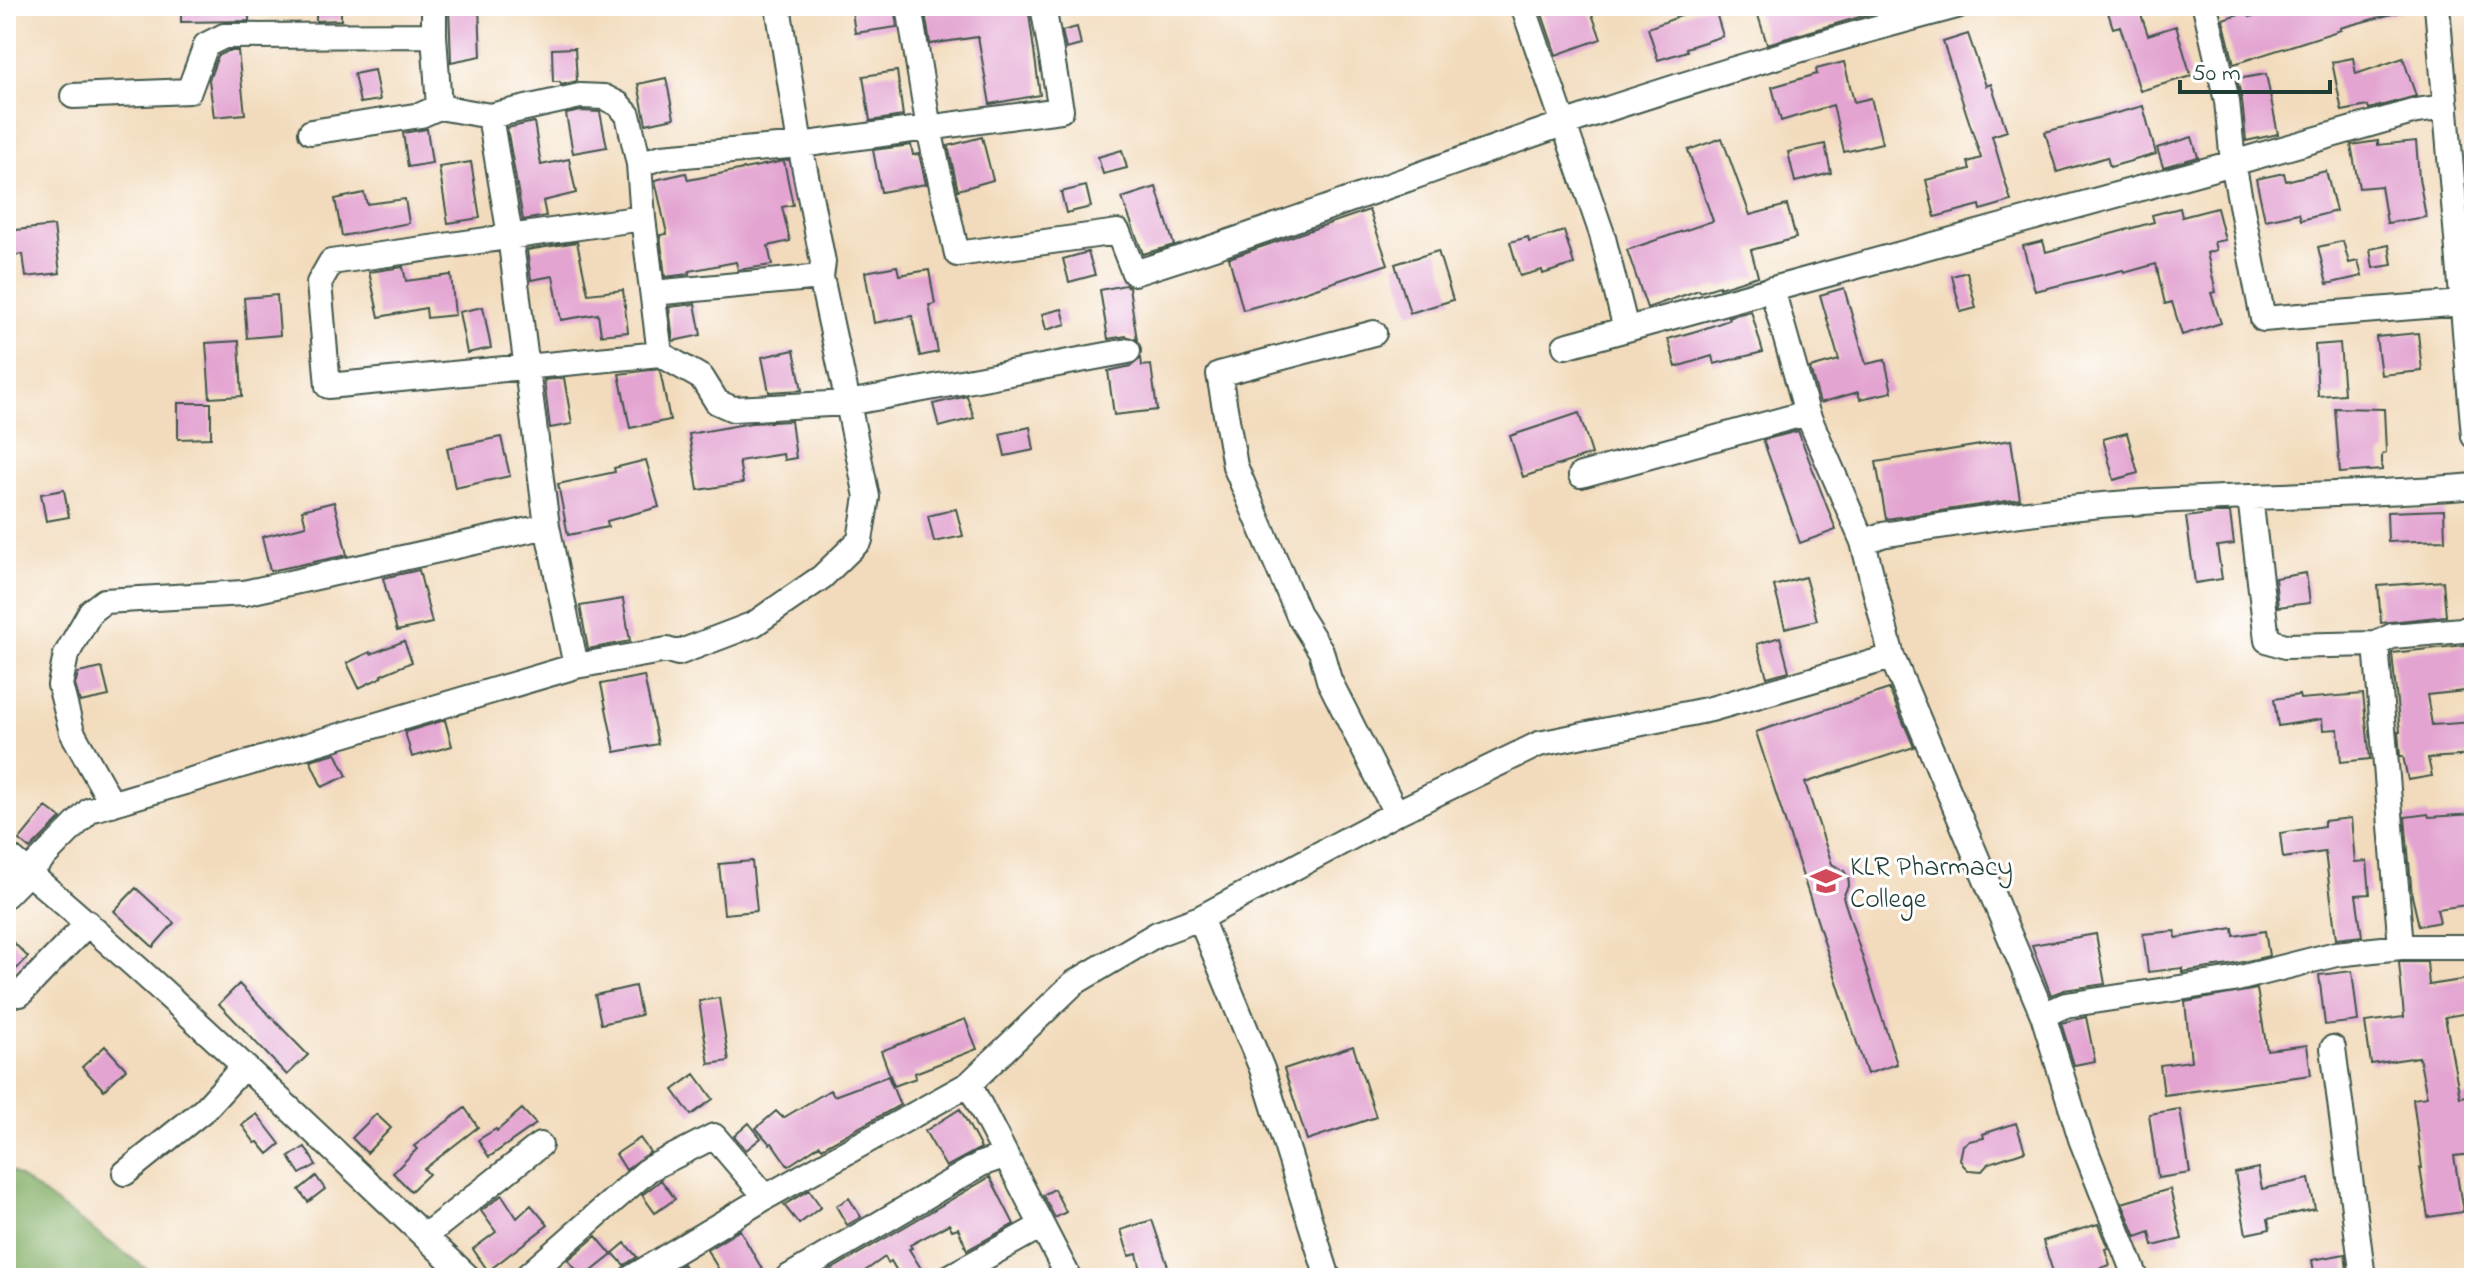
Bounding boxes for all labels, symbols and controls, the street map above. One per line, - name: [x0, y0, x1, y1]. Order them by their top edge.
- scale bar: [2180, 44, 2330, 94]
- text: 50 m: [2192, 57, 2241, 92]
- place label: KLR Pharmacy College: [1850, 848, 2013, 921]
- school or university icon: KLR Pharmacy College: [1809, 864, 1843, 898]

